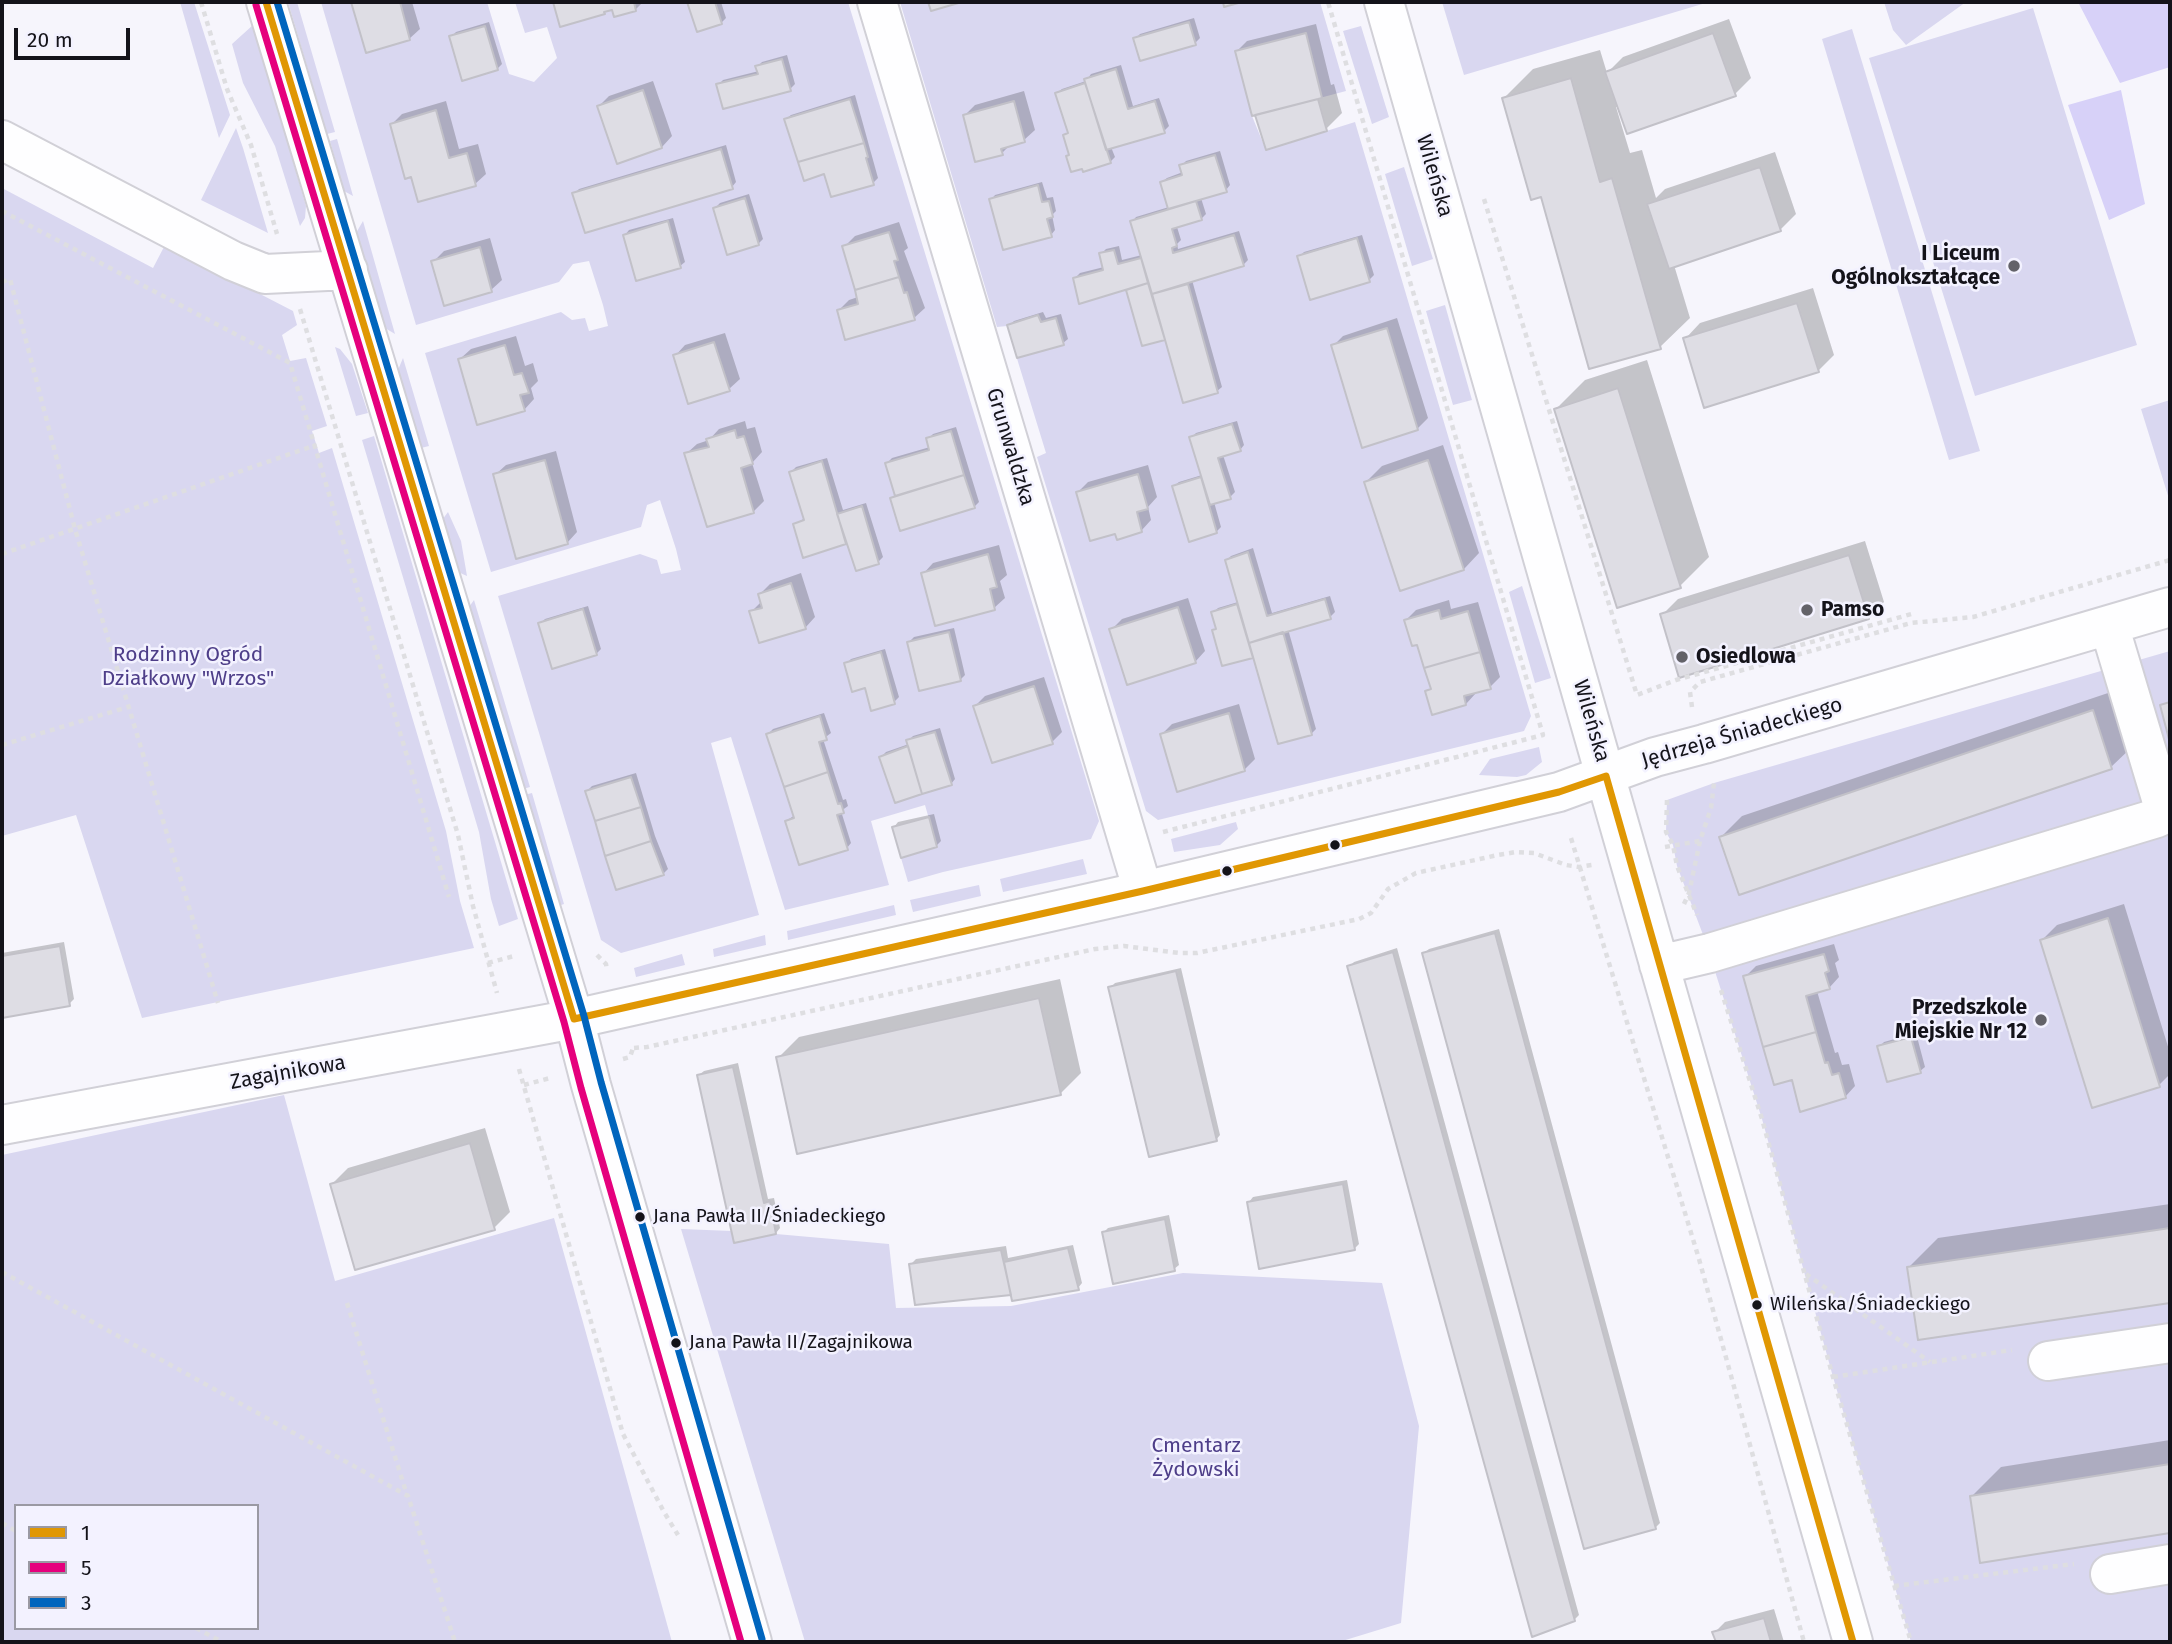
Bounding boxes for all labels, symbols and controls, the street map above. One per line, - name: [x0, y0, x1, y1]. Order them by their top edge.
- scale bar: [18, 14, 133, 58]
- text: 20 m: [27, 27, 73, 53]
- street label: Wileńska: [1410, 132, 1458, 220]
- place label: I Liceum Ogólnokształcące: [1831, 241, 2000, 291]
- marker: I Liceum Ogólnokształcące: [2006, 258, 2022, 274]
- street label: Grunwaldzka: [980, 385, 1040, 509]
- place label: Pamso: [1821, 597, 1884, 623]
- marker: Pamso: [1799, 602, 1815, 618]
- park label: Rodzinny Ogród Działkowy "Wrzos": [102, 642, 274, 692]
- place label: Osiedlowa: [1696, 644, 1796, 670]
- marker: Osiedlowa: [1674, 649, 1690, 665]
- street label: Wileńska: [1567, 677, 1615, 765]
- street label: Jędrzeja Śniadeckiego: [1639, 692, 1845, 774]
- unlabelled marker: [1328, 838, 1342, 852]
- unlabelled marker: [1220, 864, 1234, 878]
- place label: Przedszkole Miejskie Nr 12: [1895, 995, 2027, 1045]
- marker: Przedszkole Miejskie Nr 12: [2033, 1012, 2049, 1028]
- street label: Zagajnikowa: [228, 1050, 348, 1096]
- place label: Jana Pawła II/Śniadeckiego: [653, 1206, 886, 1228]
- marker: Jana Pawła II/Śniadeckiego: [633, 1210, 647, 1224]
- place label: Wileńska/Śniadeckiego: [1770, 1294, 1971, 1316]
- marker: Wileńska/Śniadeckiego: [1750, 1298, 1764, 1312]
- place label: Jana Pawła II/Zagajnikowa: [689, 1332, 913, 1354]
- marker: Jana Pawła II/Zagajnikowa: [669, 1336, 683, 1350]
- park label: Cmentarz Żydowski: [1151, 1433, 1241, 1483]
- legend: [14, 1504, 259, 1630]
- text: 1: [81, 1520, 90, 1546]
- text: 5: [81, 1555, 92, 1581]
- text: 3: [81, 1590, 91, 1616]

